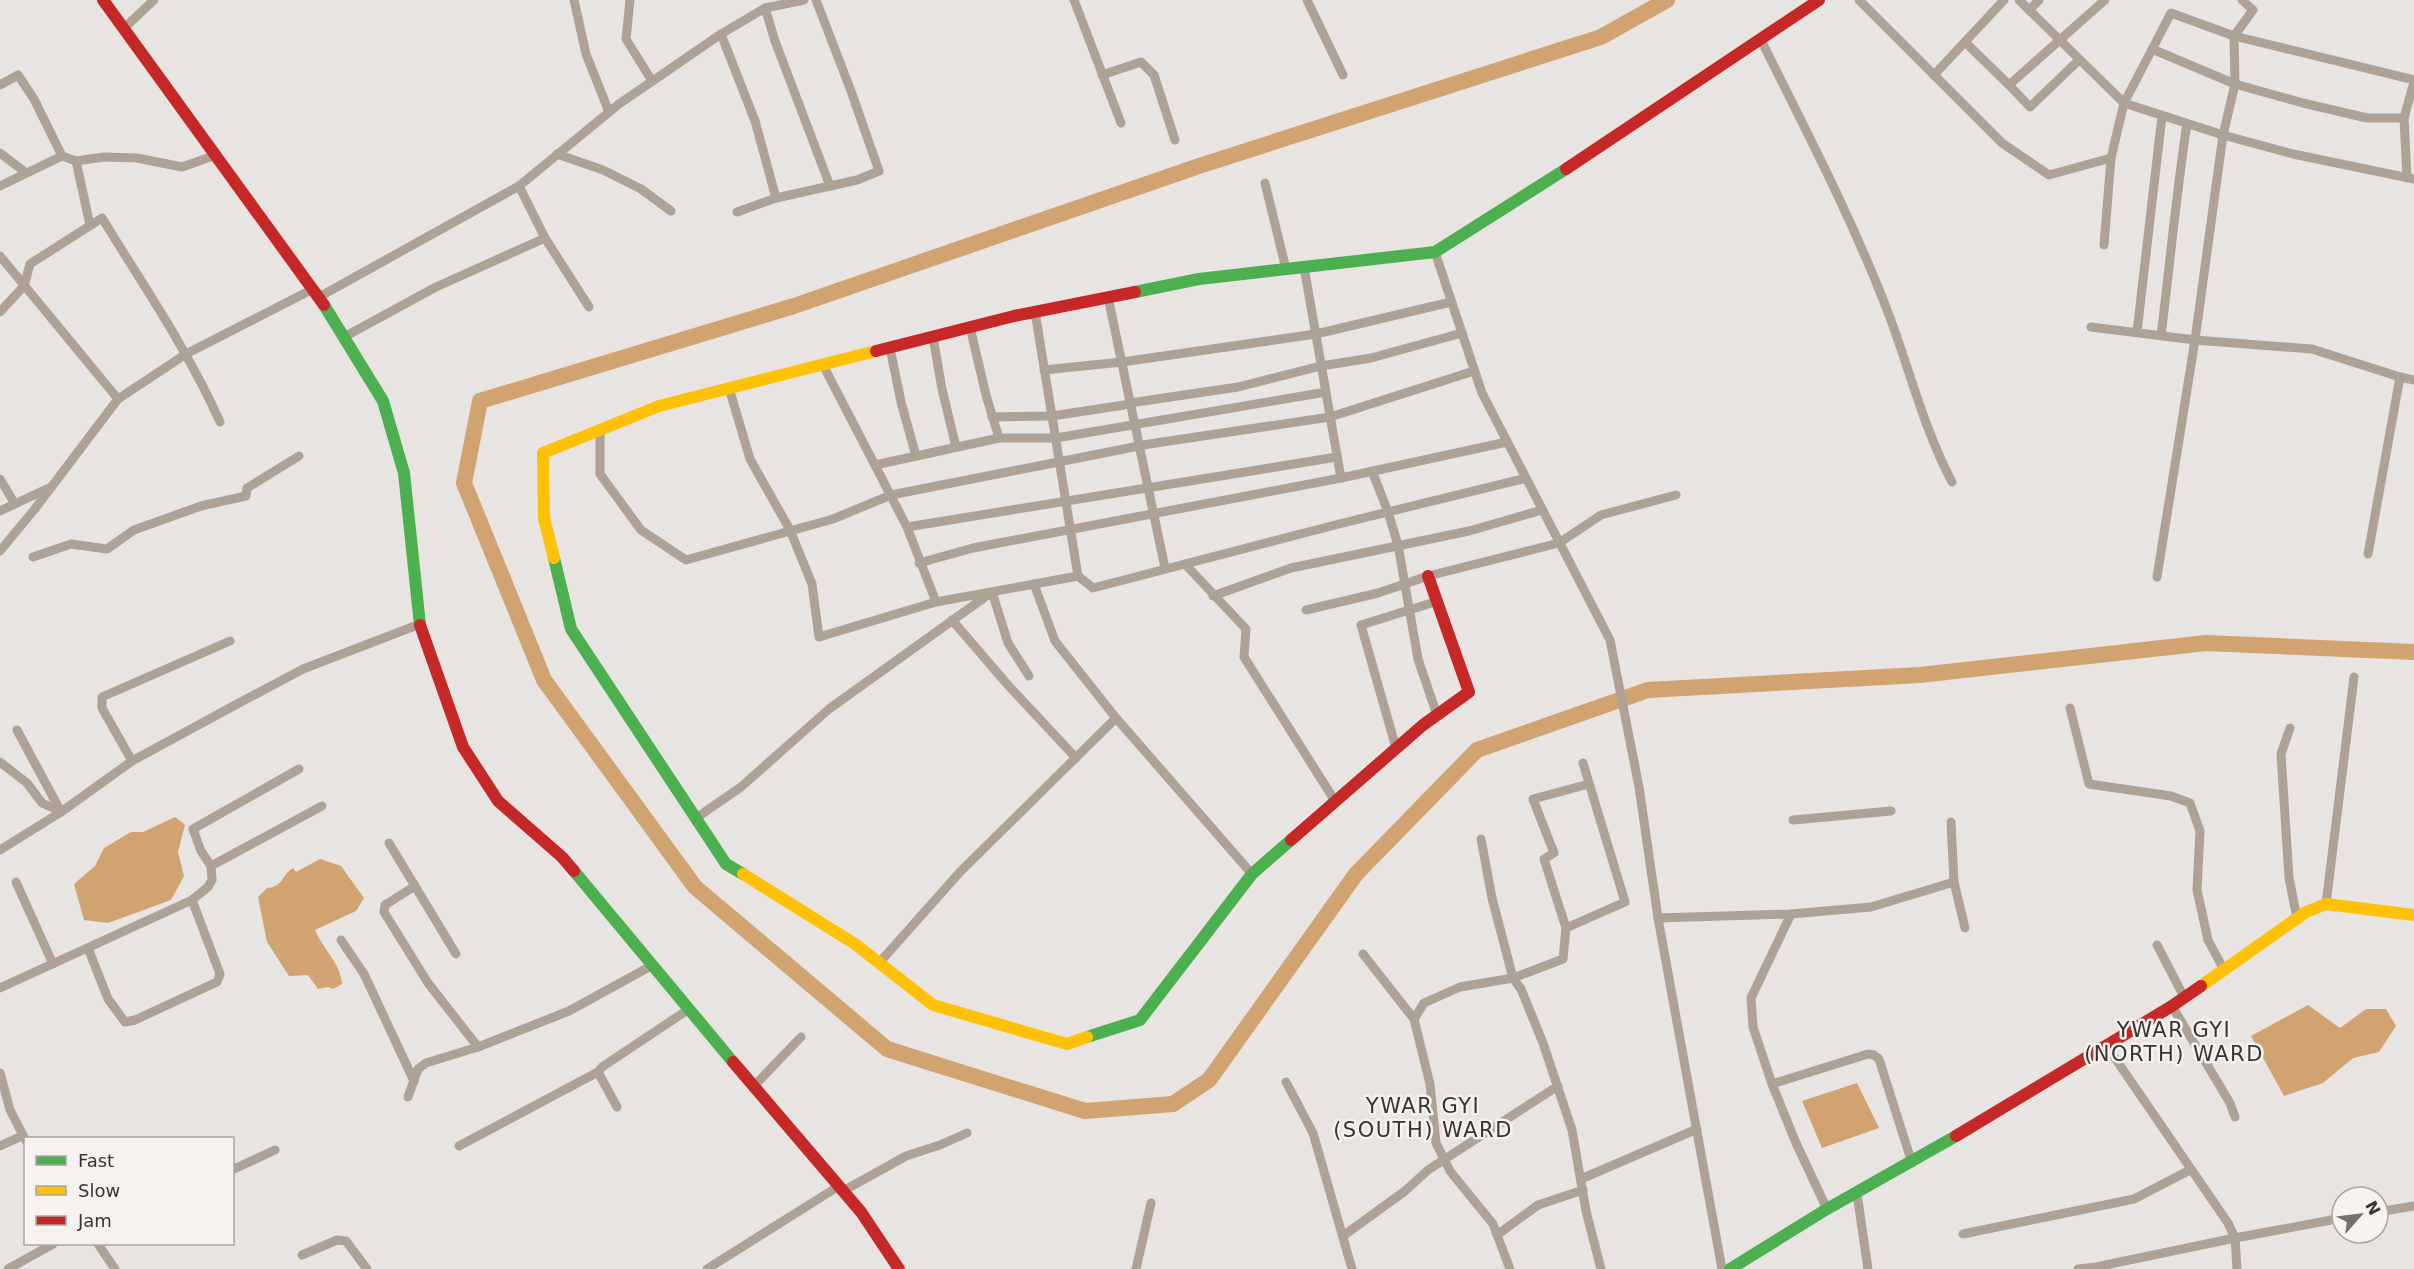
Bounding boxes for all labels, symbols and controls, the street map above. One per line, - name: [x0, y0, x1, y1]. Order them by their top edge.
- district label: YWAR GYI (NORTH) WARD: [2084, 1018, 2264, 1066]
- district label: YWAR GYI (SOUTH) WARD: [1333, 1094, 1513, 1142]
- legend: [24, 1137, 234, 1245]
- text: Fast: [78, 1150, 114, 1171]
- text: Slow: [78, 1180, 120, 1201]
- north arrow: [2330, 1185, 2390, 1245]
- text: N: [2361, 1198, 2384, 1219]
- text: Jam: [77, 1210, 112, 1231]

